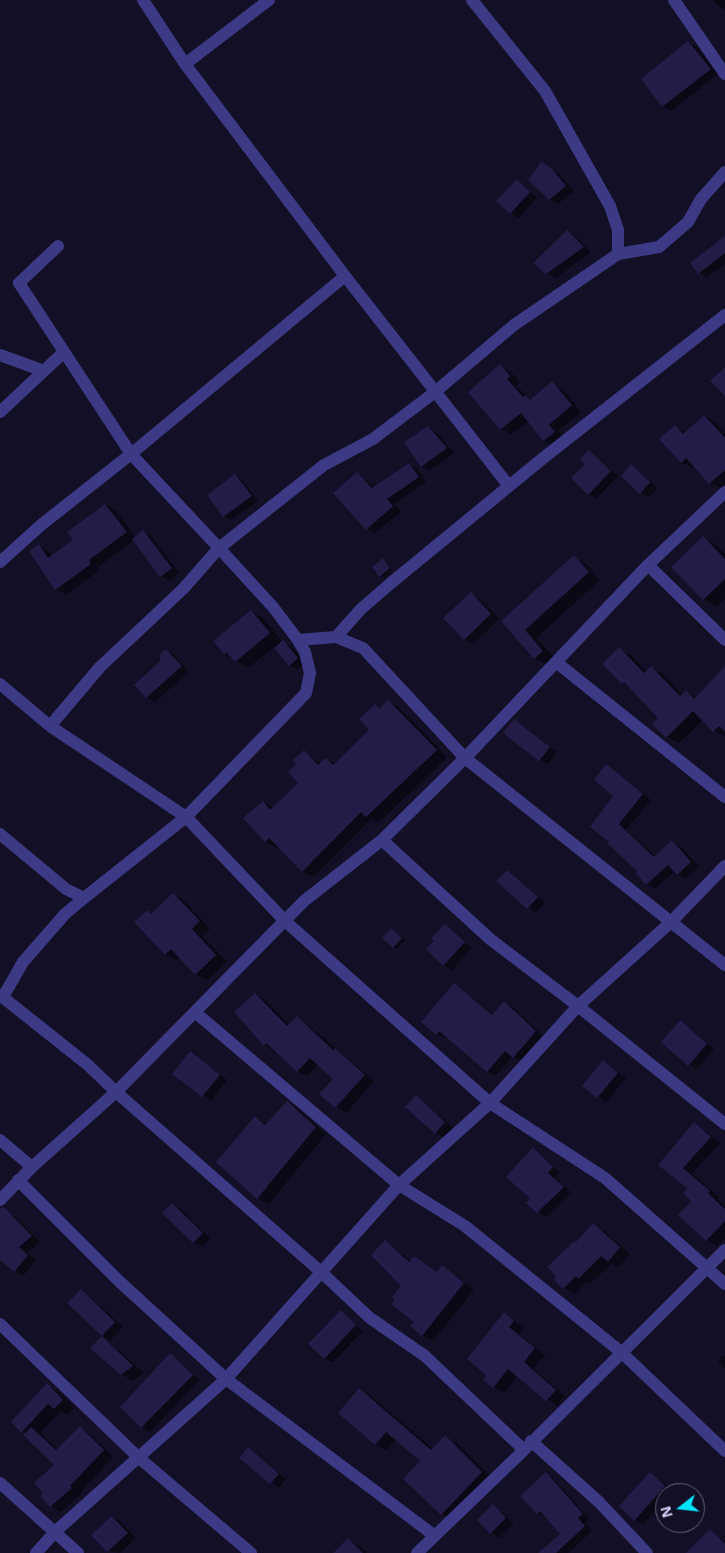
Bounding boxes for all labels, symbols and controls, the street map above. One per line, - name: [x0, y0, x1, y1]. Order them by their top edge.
- north arrow: [655, 1483, 705, 1533]
- text: N: [655, 1504, 677, 1520]

